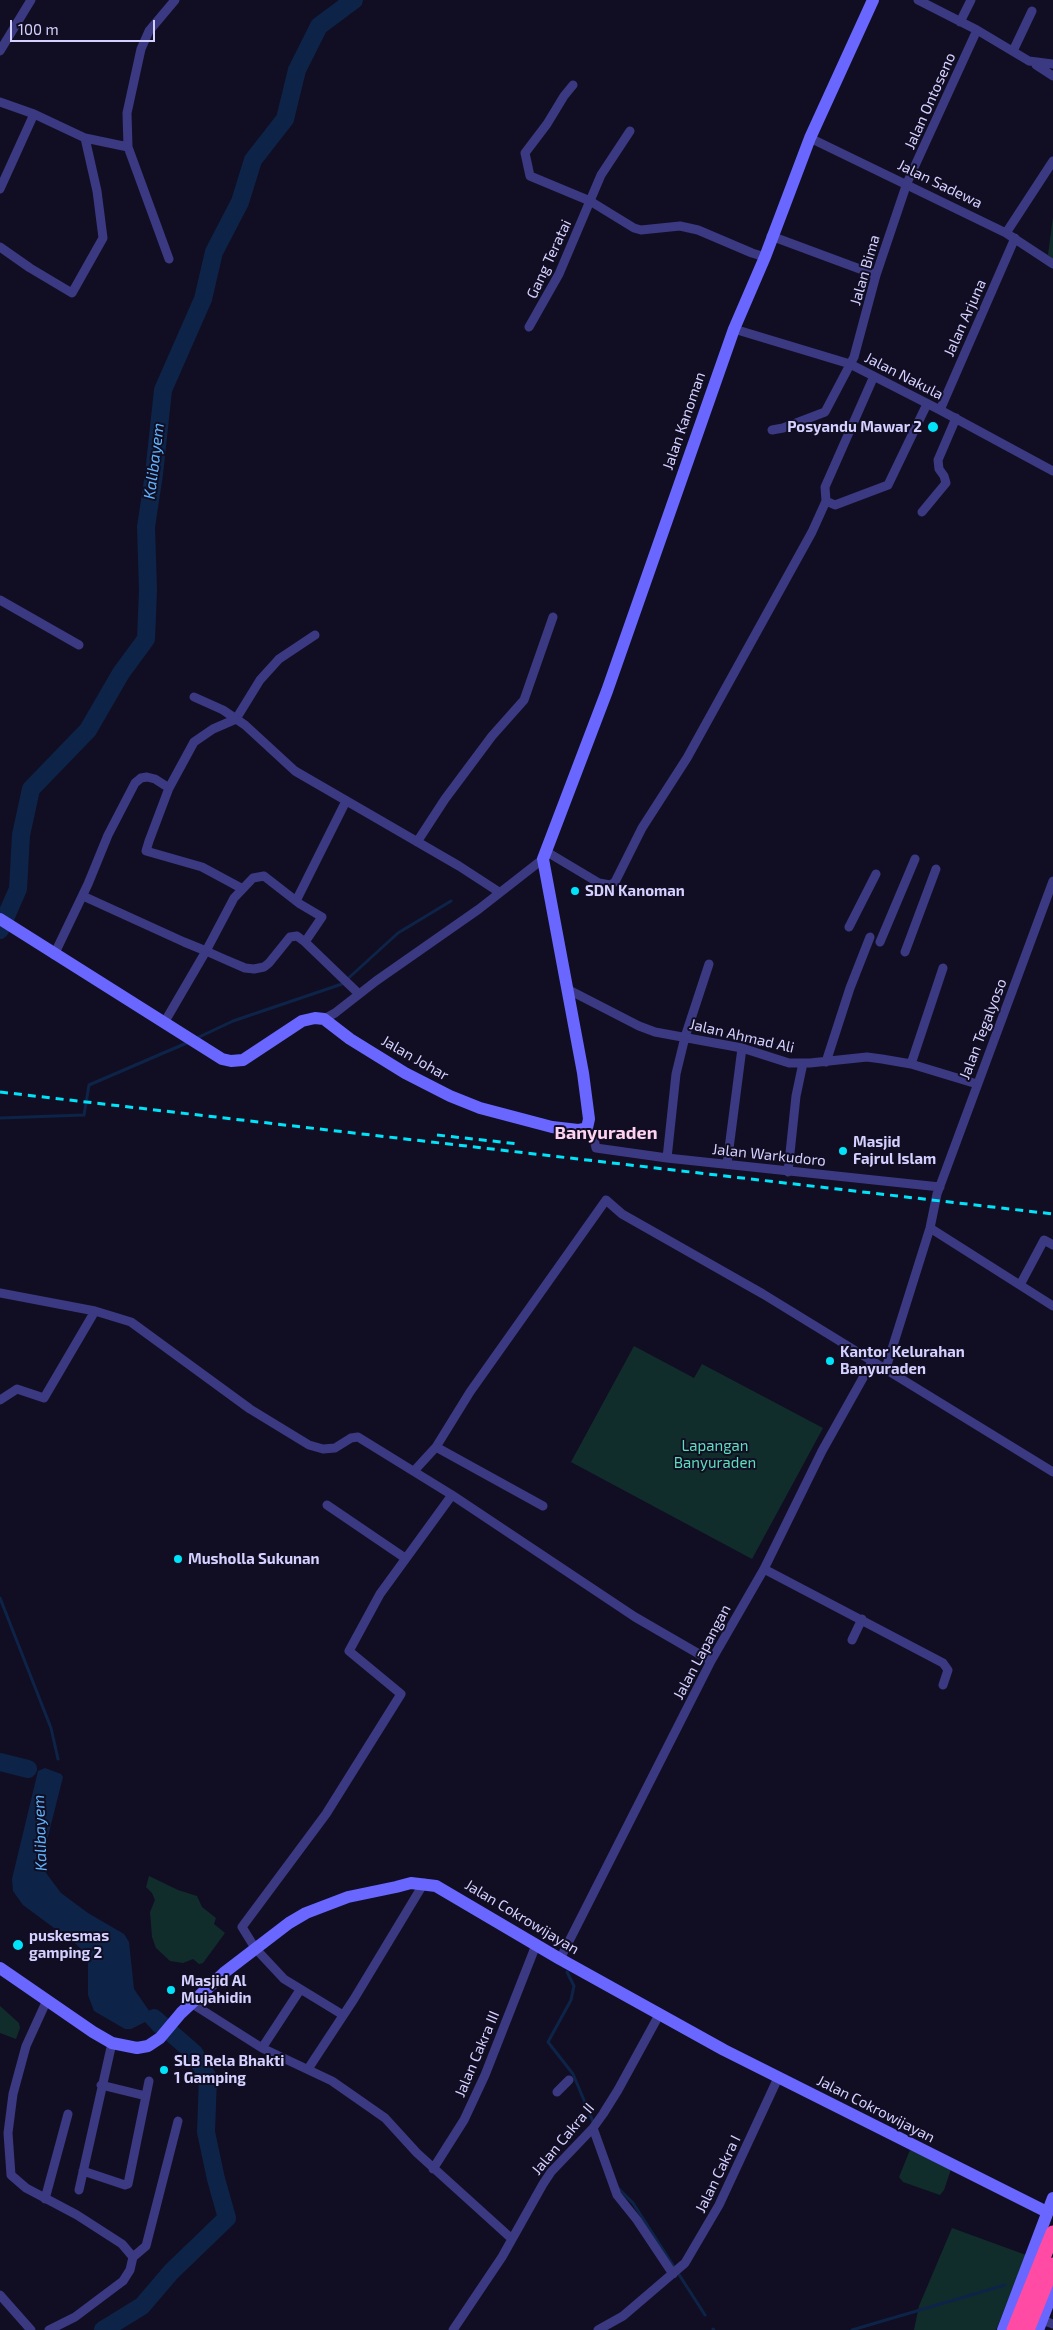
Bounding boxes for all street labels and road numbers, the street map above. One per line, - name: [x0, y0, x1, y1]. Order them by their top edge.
- street label: Jalan Ontoseno: [901, 50, 959, 152]
- street label: Jalan Sadewa: [895, 156, 985, 212]
- street label: Gang Teratai: [523, 217, 575, 301]
- street label: Jalan Bima: [846, 233, 884, 307]
- street label: Jalan Arjuna: [940, 277, 990, 359]
- street label: Jalan Nakula: [862, 349, 946, 403]
- street label: Jalan Kanoman: [659, 370, 709, 472]
- street label: Jalan Tegalyoso: [956, 976, 1010, 1082]
- street label: Jalan Ahmad Ali: [688, 1015, 796, 1057]
- street label: Jalan Johar: [378, 1032, 452, 1084]
- street label: Jalan Warkudoro: [711, 1140, 827, 1170]
- street label: Jalan Lapangan: [669, 1601, 735, 1703]
- street label: Jalan Cokrowijayan: [462, 1876, 582, 1958]
- street label: Jalan Cakra III: [451, 2008, 503, 2100]
- street label: Jalan Cokrowijayan: [814, 2071, 938, 2147]
- street label: Jalan Cakra II: [528, 2100, 598, 2178]
- street label: Jalan Cakra I: [691, 2132, 745, 2216]

